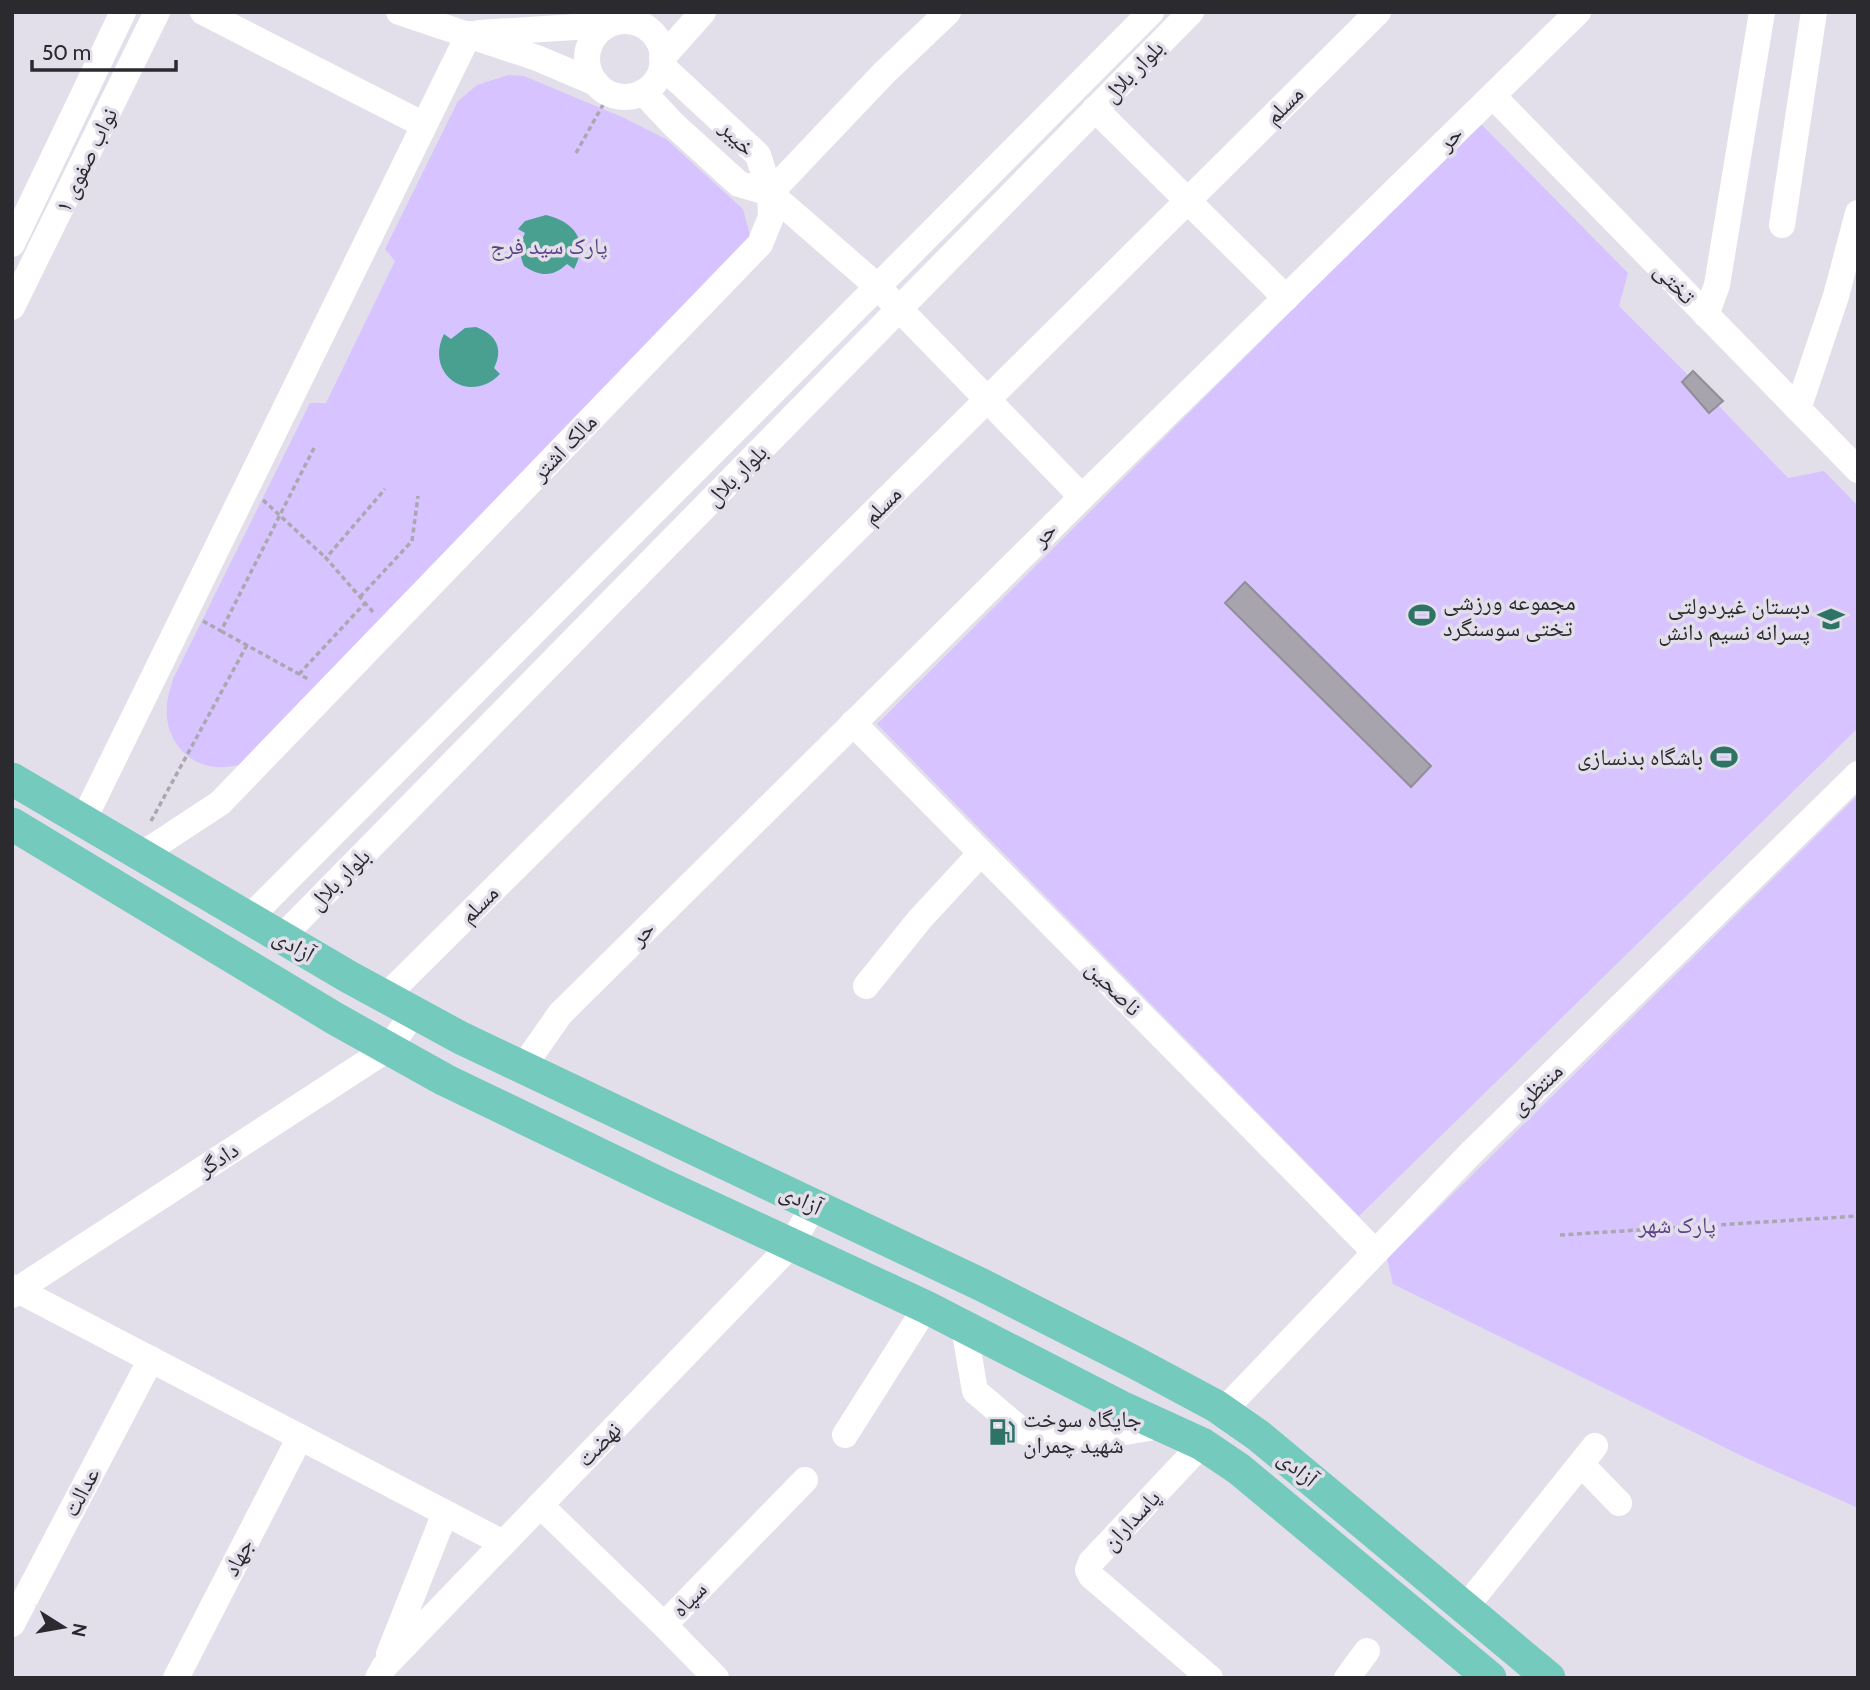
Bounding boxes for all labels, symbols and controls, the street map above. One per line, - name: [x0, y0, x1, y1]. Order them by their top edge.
- scale bar: [32, 28, 175, 72]
- street label: بلوار بلال: [1096, 34, 1170, 108]
- text: 50 m: [42, 40, 91, 65]
- street label: مسلم: [1259, 80, 1311, 132]
- street label: نواب صفوی ۱: [49, 103, 123, 217]
- street label: خیبر: [714, 114, 762, 162]
- street label: حر: [1431, 120, 1468, 157]
- park label: پارک سید فرج: [490, 232, 608, 261]
- street label: تختی: [1649, 256, 1702, 310]
- street label: مالک اشتر: [525, 408, 603, 487]
- street label: بلوار بلال: [699, 438, 773, 512]
- street label: مسلم: [857, 480, 909, 532]
- street label: حر: [1025, 516, 1062, 553]
- place label: مجموعه ورزشی تختی سوسنگرد: [1443, 588, 1576, 642]
- place label: دبستان غیردولتی پسرانه نسیم دانش: [1658, 592, 1810, 648]
- sports icon: مجموعه ورزشی تختی سوسنگرد: [1407, 600, 1437, 630]
- school or university icon: دبستان غیردولتی پسرانه نسیم دانش: [1816, 604, 1846, 634]
- sports icon: باشگاه بدنسازی: [1709, 742, 1739, 772]
- place label: باشگاه بدنسازی: [1577, 743, 1703, 771]
- street label: بلوار بلال: [302, 842, 376, 916]
- street label: مسلم: [454, 879, 506, 931]
- street label: حر: [623, 915, 660, 952]
- street label: آزادی: [268, 922, 321, 969]
- street label: ناصحین: [1080, 954, 1148, 1022]
- street label: منتظری: [1503, 1057, 1569, 1121]
- street label: دادگر: [191, 1135, 244, 1183]
- street label: آزادی: [775, 1177, 828, 1221]
- park label: پارک شهر: [1637, 1211, 1716, 1239]
- place label: جایگاه سوخت شهید چمران: [1023, 1405, 1142, 1459]
- street label: نهضت: [571, 1416, 627, 1472]
- fuel station icon: جایگاه سوخت شهید چمران: [987, 1417, 1017, 1447]
- street label: آزادی: [1272, 1443, 1325, 1493]
- street label: عدالت: [57, 1462, 106, 1521]
- street label: پاسداران: [1096, 1484, 1166, 1556]
- street label: جهاد: [217, 1533, 259, 1581]
- street label: سپاه: [666, 1575, 713, 1623]
- north arrow: [28, 1592, 98, 1662]
- text: N: [67, 1621, 92, 1639]

